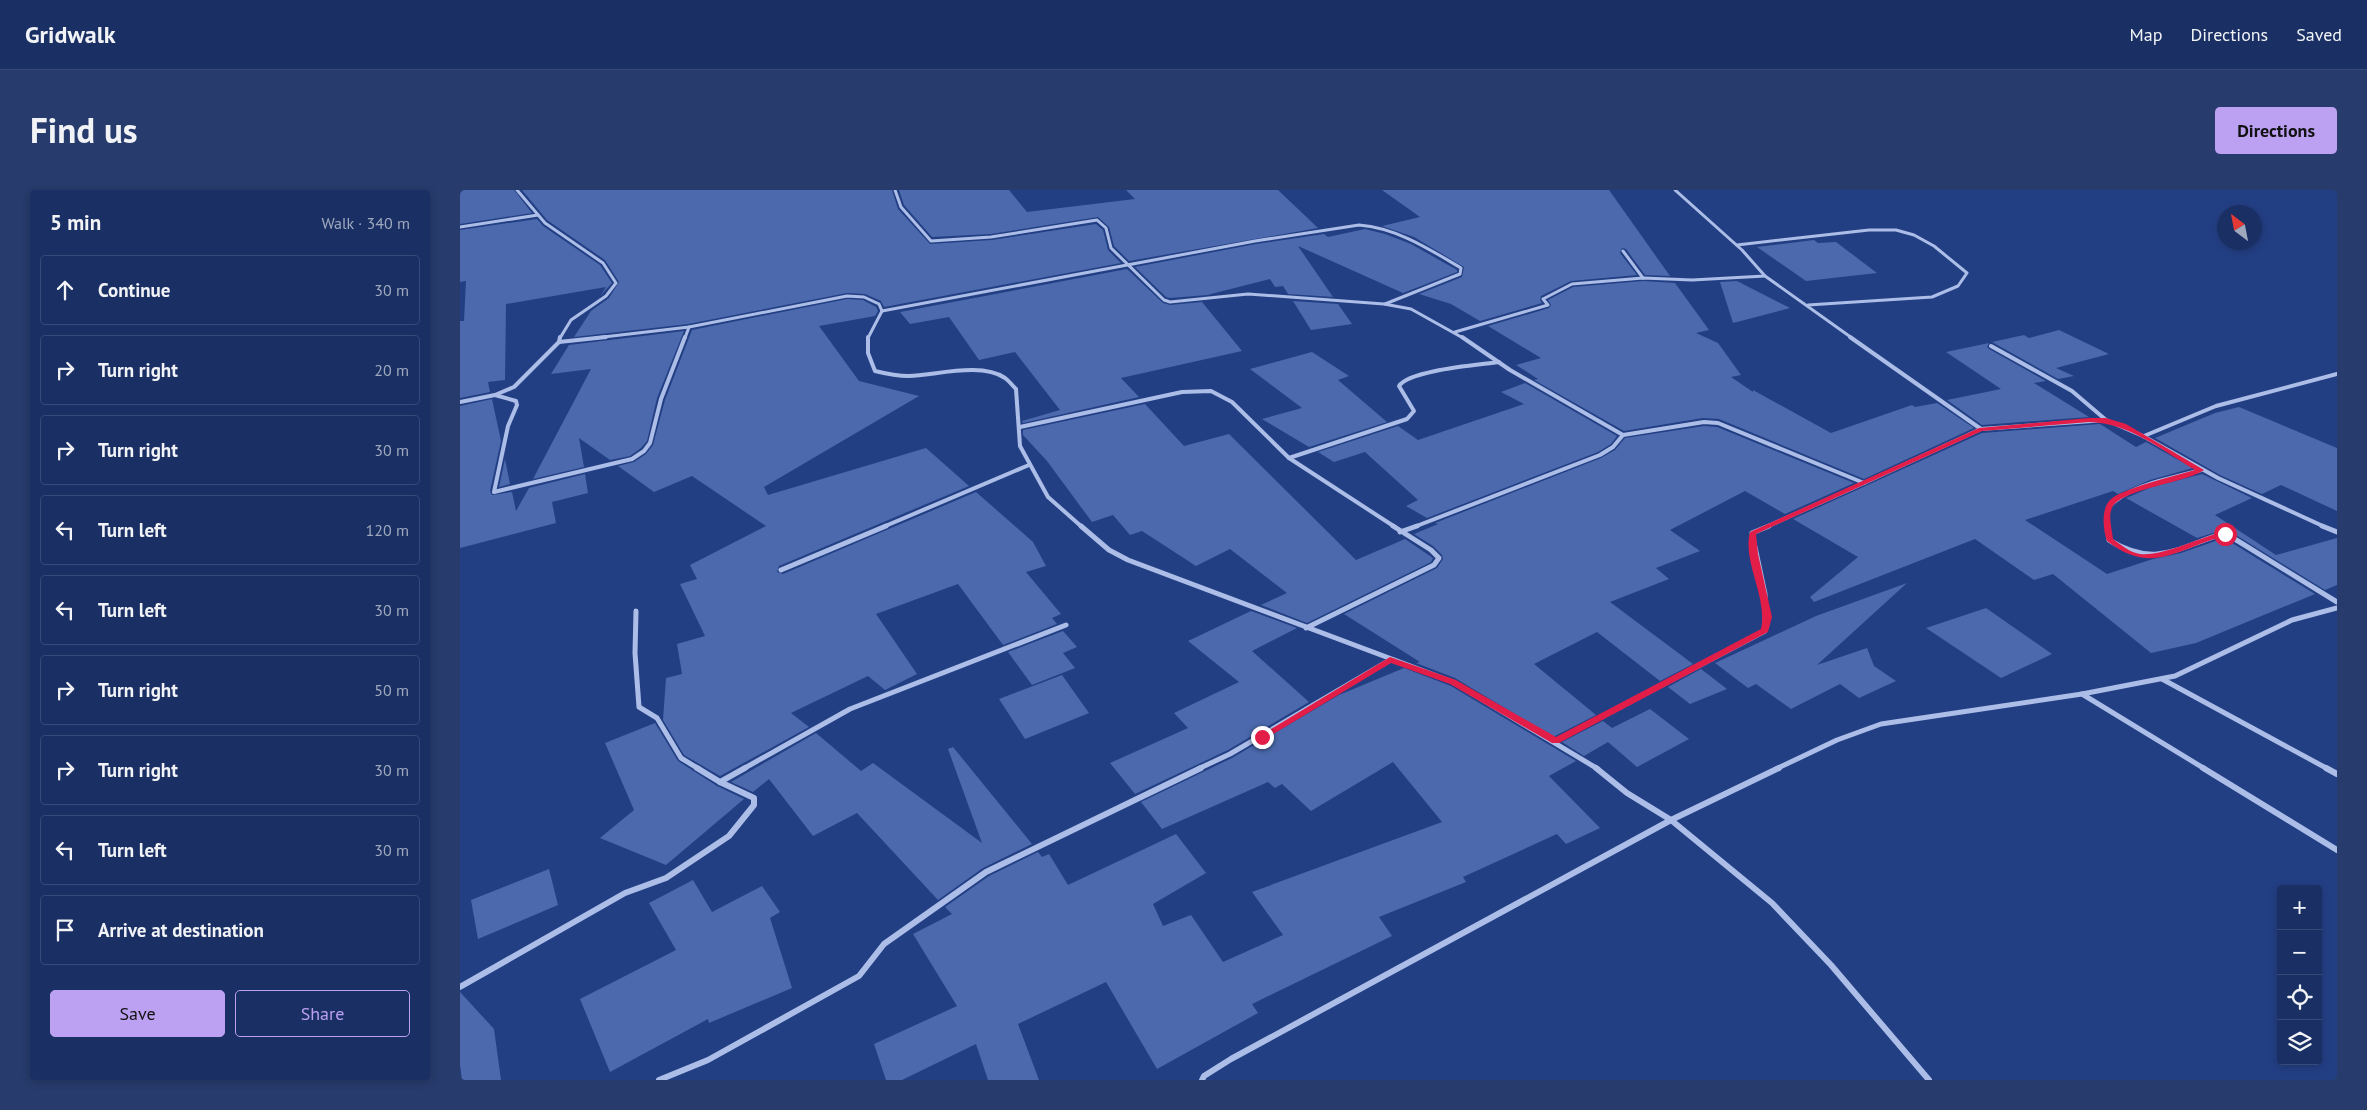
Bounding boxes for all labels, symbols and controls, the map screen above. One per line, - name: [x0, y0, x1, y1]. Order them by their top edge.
- text: Gridwalk: [25, 19, 115, 50]
- text: Map: [2130, 23, 2162, 46]
- text: Directions: [2190, 23, 2268, 46]
- text: Saved: [2296, 23, 2342, 46]
- text: Find us: [30, 107, 138, 153]
- button: Directions: [2215, 107, 2337, 154]
- north arrow: [2217, 205, 2262, 250]
- text: 5 min: [50, 209, 101, 236]
- text: Walk · 340 m: [321, 213, 410, 233]
- icon: ahead: [51, 276, 79, 304]
- text: Continue: [98, 278, 170, 302]
- text: 30 m: [374, 280, 409, 300]
- icon: right: [51, 356, 79, 384]
- text: Turn right: [98, 358, 178, 382]
- text: 20 m: [374, 360, 409, 380]
- icon: right: [51, 436, 79, 464]
- text: Turn right: [98, 438, 178, 462]
- text: 30 m: [374, 440, 409, 460]
- icon: left: [51, 516, 79, 544]
- text: Turn left: [98, 518, 167, 542]
- text: 120 m: [366, 520, 409, 540]
- route start: [2214, 523, 2237, 546]
- icon: left: [51, 596, 79, 624]
- text: Turn left: [98, 598, 167, 622]
- text: 30 m: [374, 600, 409, 620]
- icon: right: [51, 676, 79, 704]
- text: Turn right: [98, 678, 178, 702]
- text: 50 m: [374, 680, 409, 700]
- route end: [1251, 726, 1274, 749]
- icon: right: [51, 756, 79, 784]
- text: Turn right: [98, 758, 178, 782]
- text: 30 m: [374, 760, 409, 780]
- icon: left: [51, 836, 79, 864]
- text: Turn left: [98, 838, 167, 862]
- text: 30 m: [374, 840, 409, 860]
- map controls: [2277, 885, 2322, 1065]
- button: +: [2277, 885, 2322, 930]
- icon: arrive: [51, 916, 79, 944]
- text: Arrive at destination: [98, 918, 264, 942]
- button: −: [2277, 930, 2322, 975]
- button: locate: [2277, 975, 2322, 1020]
- button: Save: [50, 990, 225, 1037]
- button: Share: [235, 990, 410, 1037]
- button: layers: [2277, 1020, 2322, 1065]

